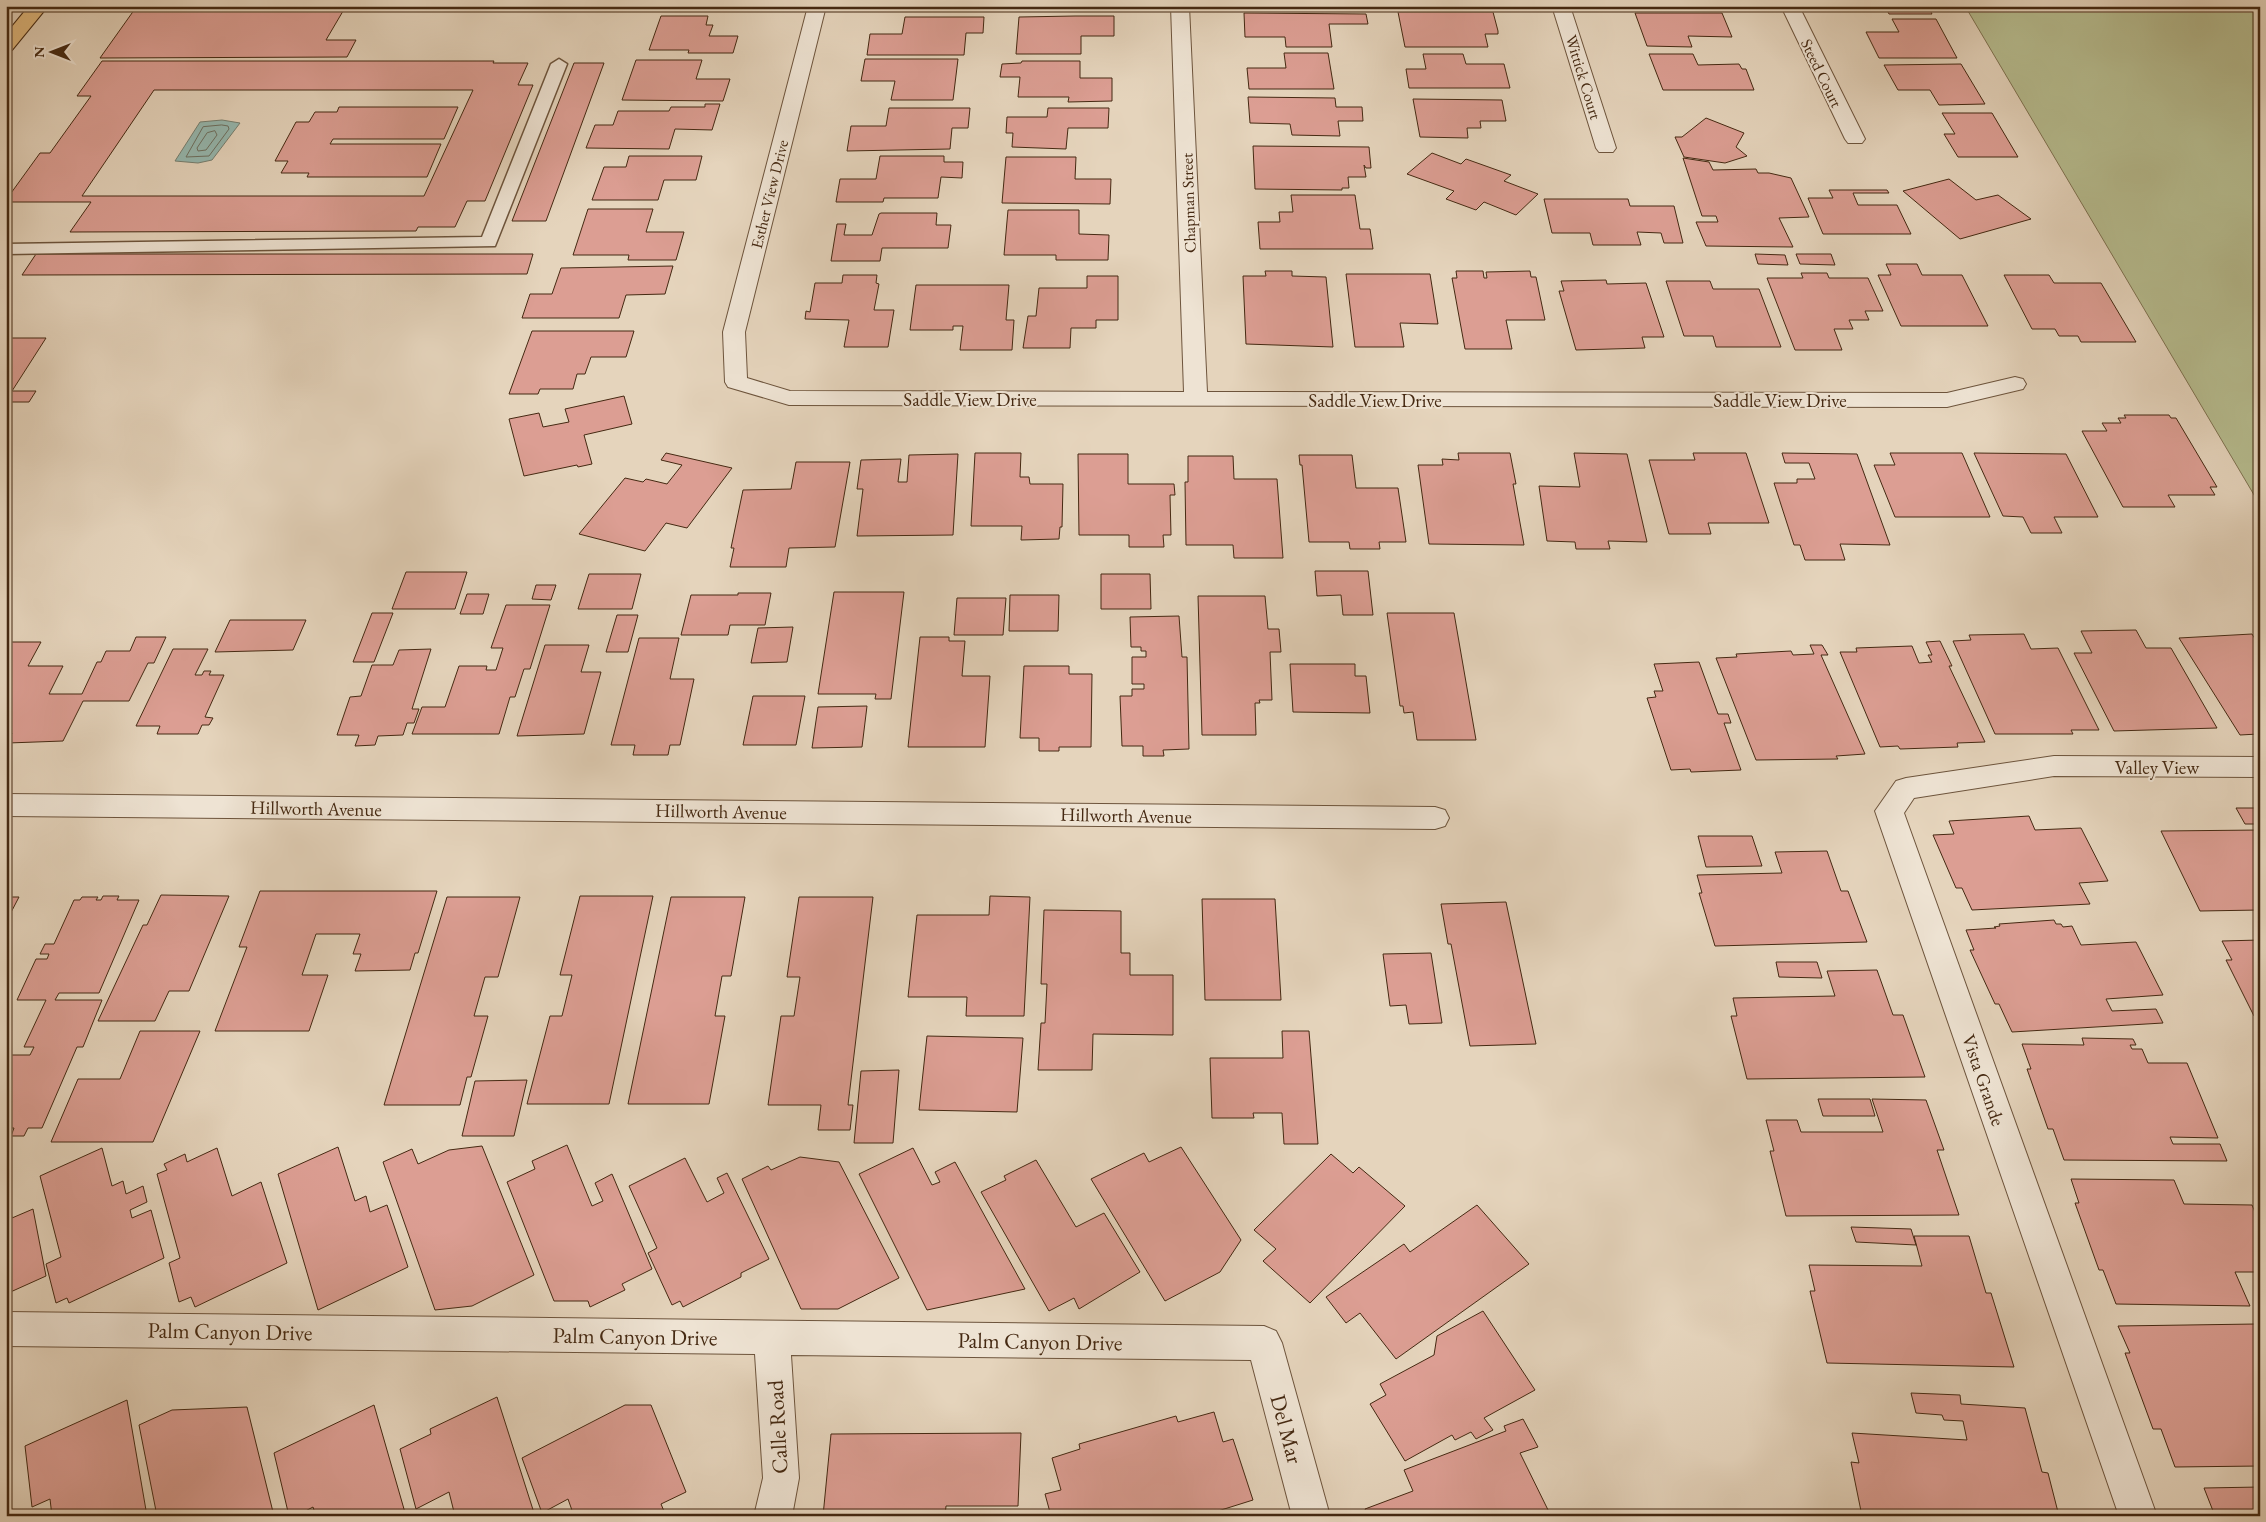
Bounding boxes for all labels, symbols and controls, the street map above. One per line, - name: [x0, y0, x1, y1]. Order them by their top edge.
- north arrow: [28, 28, 78, 78]
- street label: Wittick Court: [1561, 32, 1606, 122]
- street label: Steed Court: [1796, 35, 1847, 111]
- text: N: [30, 46, 48, 58]
- street label: Esther View Drive: [746, 138, 793, 251]
- street label: Chapman Street: [1176, 153, 1201, 253]
- street label: Saddle View Drive: [903, 387, 1037, 412]
- street label: Saddle View Drive: [1308, 388, 1442, 413]
- street label: Saddle View Drive: [1713, 388, 1847, 413]
- street label: Valley View: [2115, 755, 2200, 780]
- street label: Hillworth Avenue: [250, 795, 382, 822]
- street label: Hillworth Avenue: [655, 798, 787, 825]
- street label: Hillworth Avenue: [1060, 802, 1192, 829]
- street label: Vista Grande: [1956, 1031, 2011, 1129]
- street label: Palm Canyon Drive: [147, 1316, 313, 1347]
- street label: Palm Canyon Drive: [552, 1321, 718, 1352]
- street label: Palm Canyon Drive: [957, 1326, 1123, 1357]
- street label: Calle Road: [761, 1378, 794, 1475]
- street label: Del Mar: [1263, 1391, 1310, 1467]

